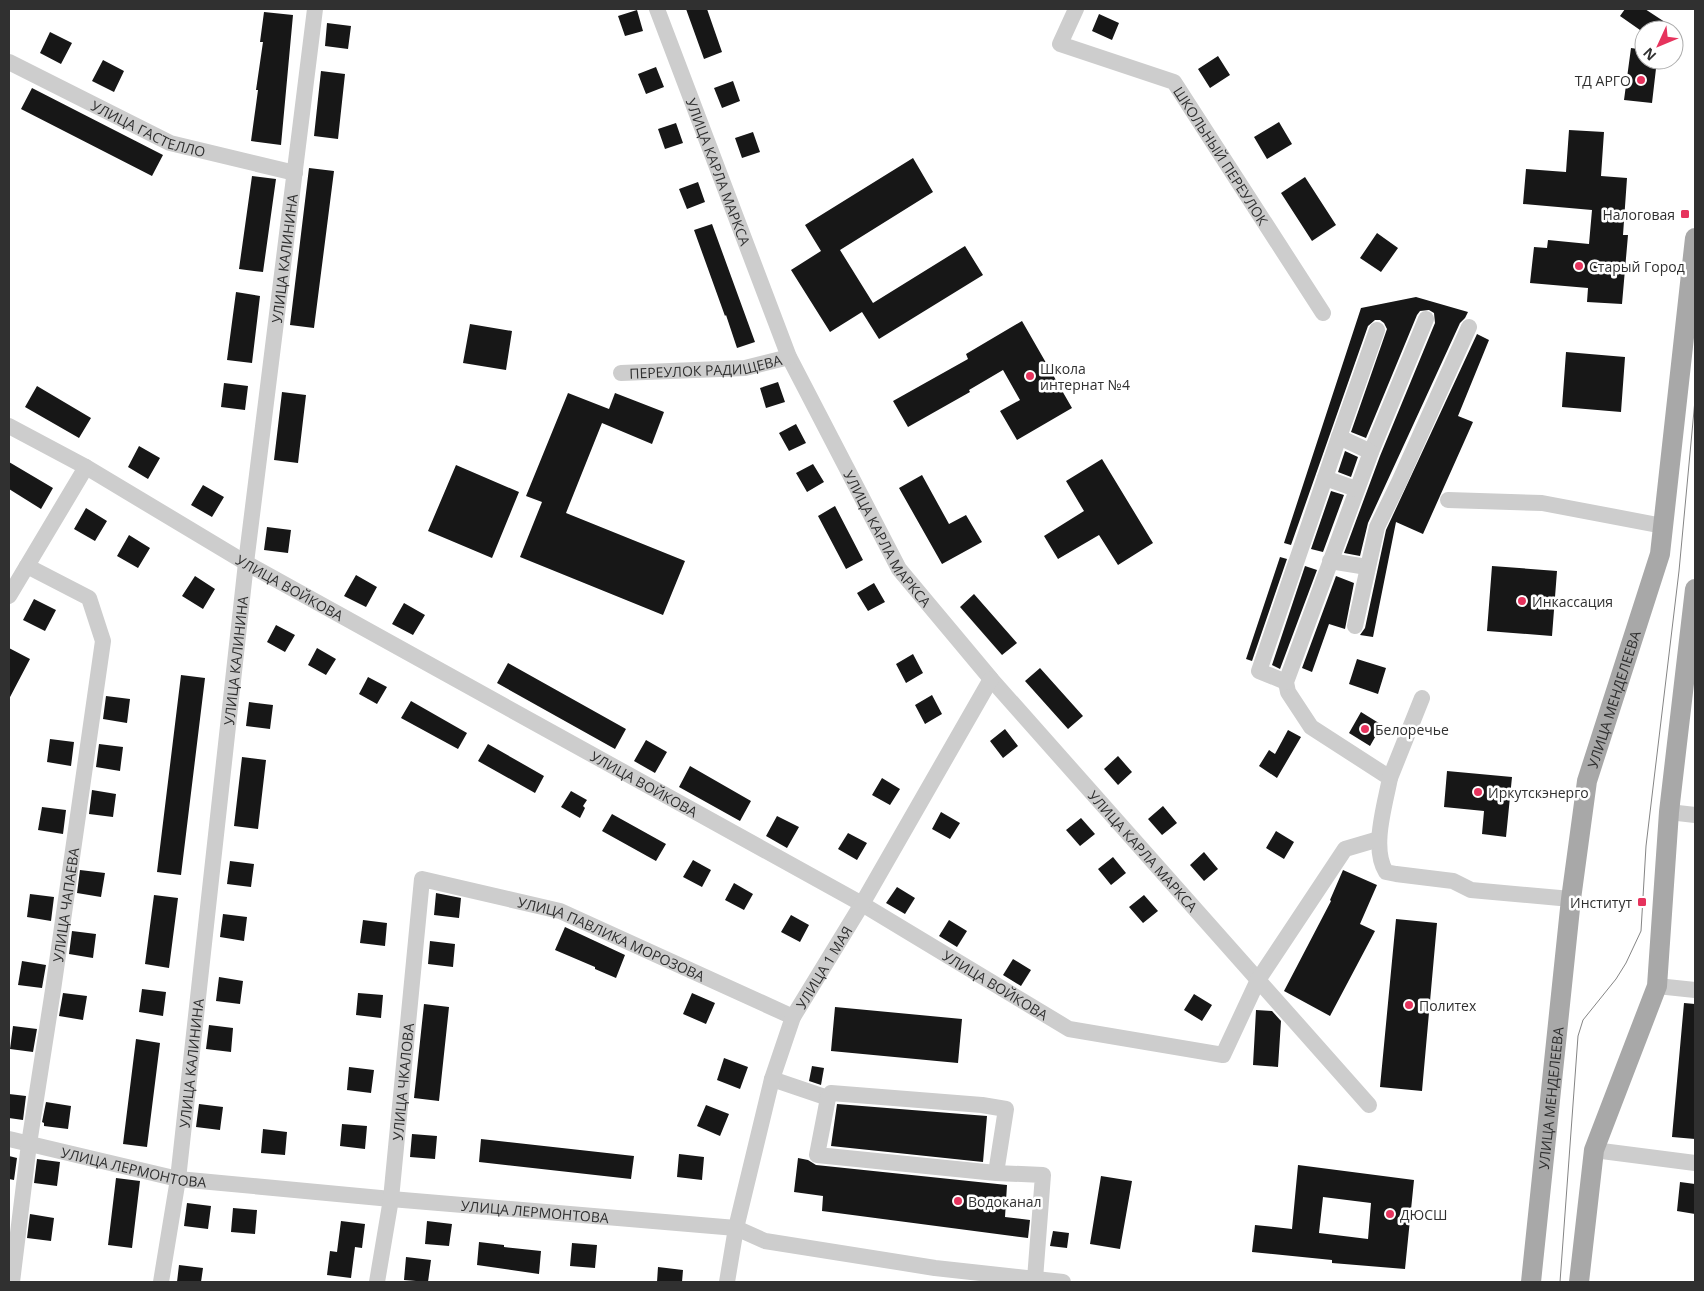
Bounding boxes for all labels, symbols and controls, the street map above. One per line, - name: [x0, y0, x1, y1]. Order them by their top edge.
- north arrow: [1634, 20, 1684, 70]
- text: N: [1638, 44, 1660, 65]
- place label: ТД АРГО: [1575, 71, 1631, 90]
- marker: ТД АРГО: [1635, 74, 1647, 86]
- street label: ШКОЛЬНЫЙ ПЕРЕУЛОК: [1170, 83, 1273, 229]
- street label: УЛИЦА КАРЛА МАРКСА: [682, 95, 755, 248]
- street label: УЛИЦА ГАСТЕЛЛО: [88, 96, 208, 161]
- street label: УЛИЦА КАЛИНИНА: [266, 193, 301, 324]
- place label: Налоговая: [1602, 205, 1675, 224]
- marker: Налоговая: [1679, 208, 1691, 220]
- place label: Старый Город: [1589, 257, 1685, 276]
- marker: Старый Город: [1573, 260, 1585, 272]
- street label: ПЕРЕУЛОК РАДИЩЕВА: [629, 350, 784, 382]
- place label: Школа интернат №4: [1040, 359, 1130, 394]
- marker: Школа интернат №4: [1024, 370, 1036, 382]
- street label: УЛИЦА КАРЛА МАРКСА: [840, 467, 936, 611]
- street label: УЛИЦА ВОЙКОВА: [233, 550, 347, 625]
- place label: Инкассация: [1532, 592, 1613, 611]
- street label: УЛИЦА КАЛИНИНА: [219, 595, 252, 726]
- marker: Инкассация: [1516, 595, 1528, 607]
- street label: УЛИЦА МЕНДЕЛЕЕВА: [1582, 628, 1644, 770]
- place label: Белоречье: [1375, 720, 1449, 739]
- marker: Белоречье: [1359, 723, 1371, 735]
- street label: УЛИЦА ВОЙКОВА: [587, 746, 701, 821]
- place label: Иркутскэнерго: [1488, 783, 1589, 802]
- street label: УЛИЦА КАРЛА МАРКСА: [1084, 786, 1202, 916]
- marker: Иркутскэнерго: [1472, 786, 1484, 798]
- street label: УЛИЦА ЧАПАЕВА: [48, 846, 83, 963]
- street label: УЛИЦА ПАВЛИКА МОРОЗОВА: [516, 892, 708, 985]
- place label: Институт: [1570, 893, 1632, 912]
- marker: Институт: [1636, 896, 1648, 908]
- street label: УЛИЦА 1 МАЯ: [791, 922, 856, 1012]
- street label: УЛИЦА ВОЙКОВА: [939, 946, 1052, 1024]
- place label: Политех: [1419, 996, 1477, 1015]
- street label: УЛИЦА КАЛИНИНА: [174, 997, 207, 1129]
- marker: Политех: [1403, 999, 1415, 1011]
- street label: УЛИЦА ЧКАЛОВА: [387, 1022, 418, 1141]
- street label: УЛИЦА МЕНДЕЛЕЕВА: [1533, 1026, 1567, 1170]
- street label: УЛИЦА ЛЕРМОНТОВА: [59, 1142, 207, 1191]
- place label: Водоканал: [968, 1192, 1042, 1211]
- street label: УЛИЦА ЛЕРМОНТОВА: [460, 1195, 610, 1227]
- marker: Водоканал: [952, 1195, 964, 1207]
- place label: ДЮСШ: [1400, 1205, 1448, 1224]
- marker: ДЮСШ: [1384, 1208, 1396, 1220]

